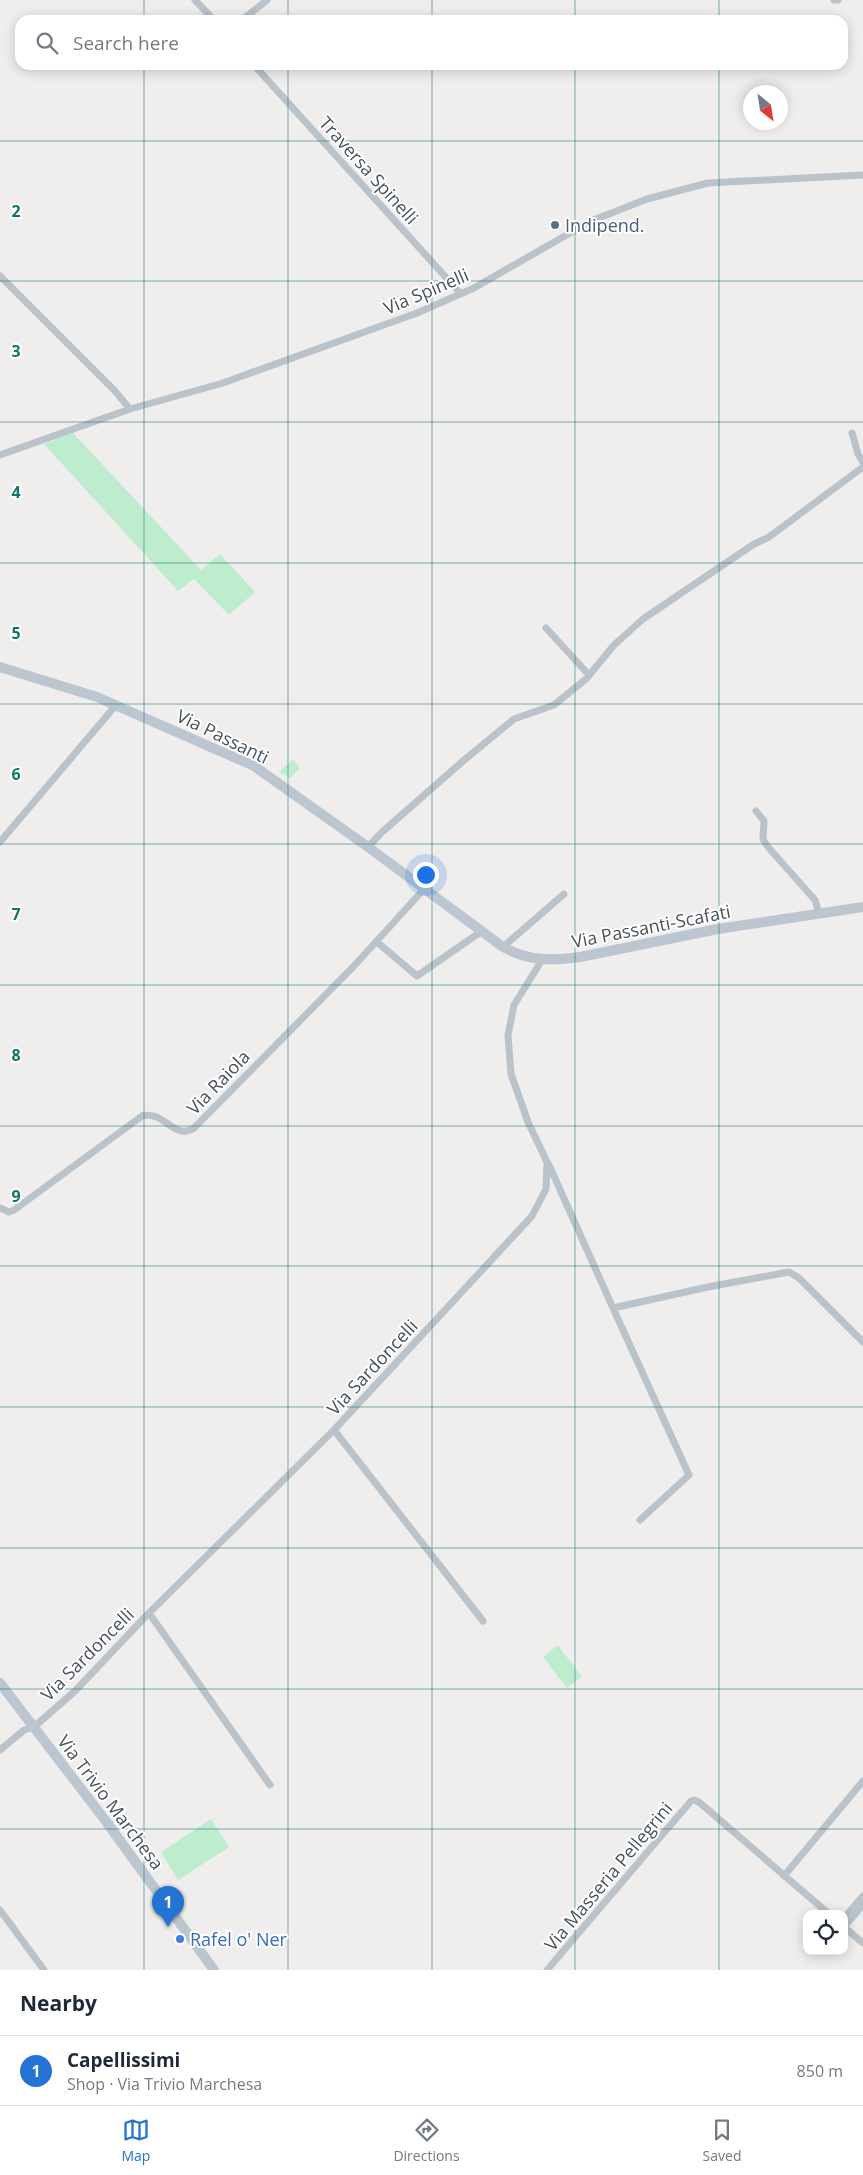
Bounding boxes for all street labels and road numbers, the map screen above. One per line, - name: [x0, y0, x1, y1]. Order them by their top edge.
- street label: Traversa Spinelli: [314, 111, 424, 229]
- street label: Via Spinelli: [380, 262, 472, 320]
- street label: Via Passanti: [173, 703, 273, 769]
- street label: Via Passanti-Scafati: [570, 899, 732, 953]
- street label: Via Raiola: [181, 1045, 255, 1119]
- street label: Via Sardoncelli: [321, 1314, 423, 1420]
- street label: Via Sardoncelli: [35, 1602, 139, 1706]
- street label: Via Trivio Marchesa: [52, 1730, 170, 1874]
- street label: Via Masseria Pellegrini: [539, 1797, 677, 1955]

